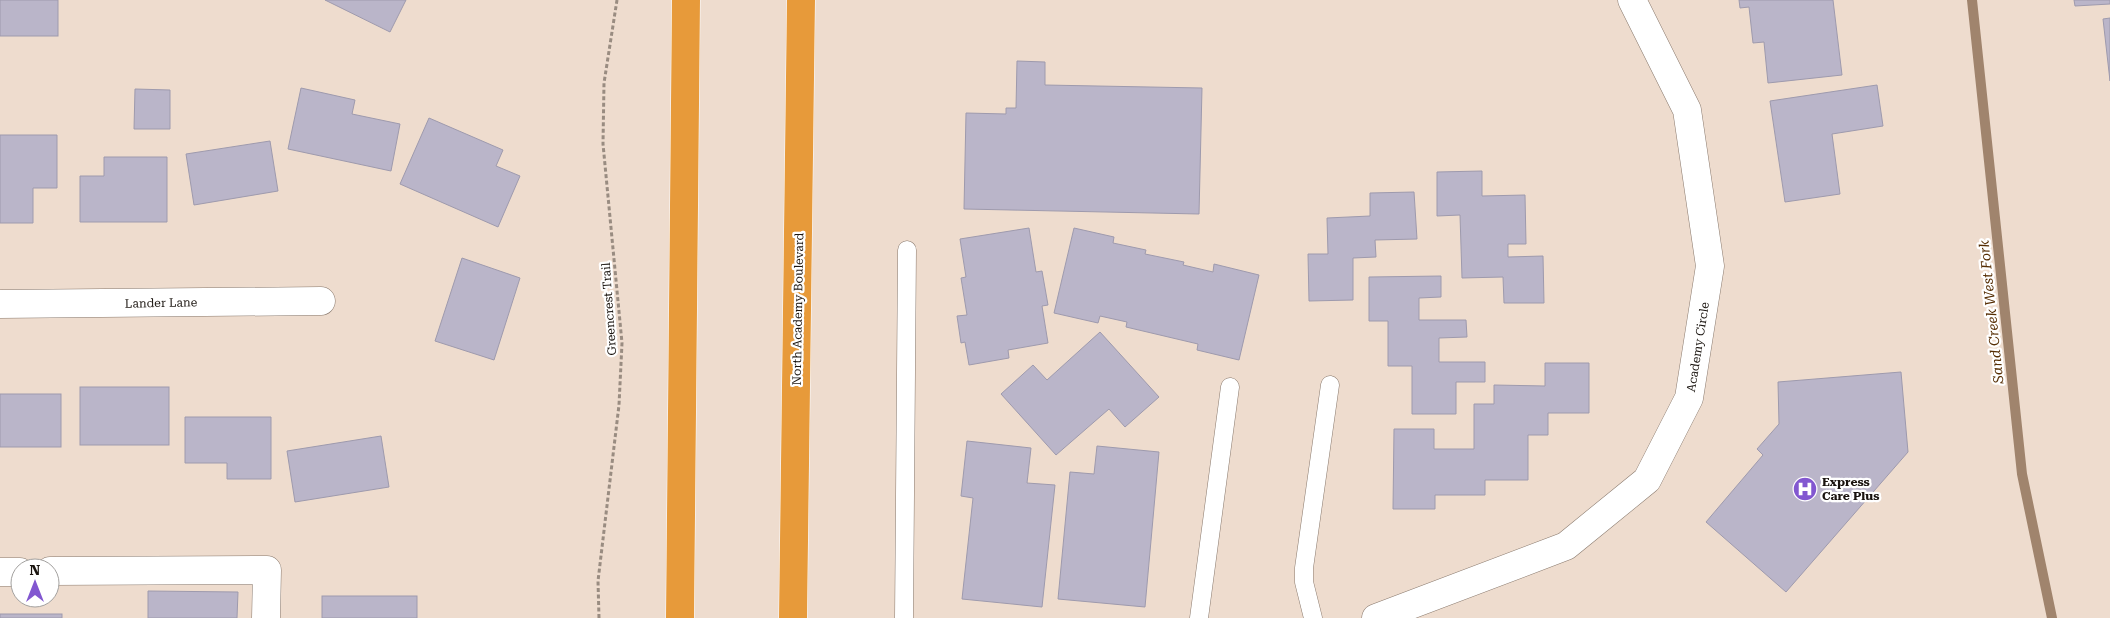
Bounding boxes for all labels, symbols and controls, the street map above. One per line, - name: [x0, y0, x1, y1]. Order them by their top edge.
- street label: North Academy Boulevard: [790, 232, 806, 386]
- water label: Sand Creek West Fork: [1975, 239, 2007, 386]
- street label: Greencrest Trail: [599, 262, 619, 356]
- street label: Lander Lane: [125, 295, 198, 311]
- street label: Academy Circle: [1684, 301, 1712, 393]
- place label: Express Care Plus: [1822, 475, 1879, 503]
- hospital icon: Express Care Plus: [1792, 476, 1818, 502]
- north arrow: [10, 558, 60, 608]
- text: N: [30, 562, 41, 578]

